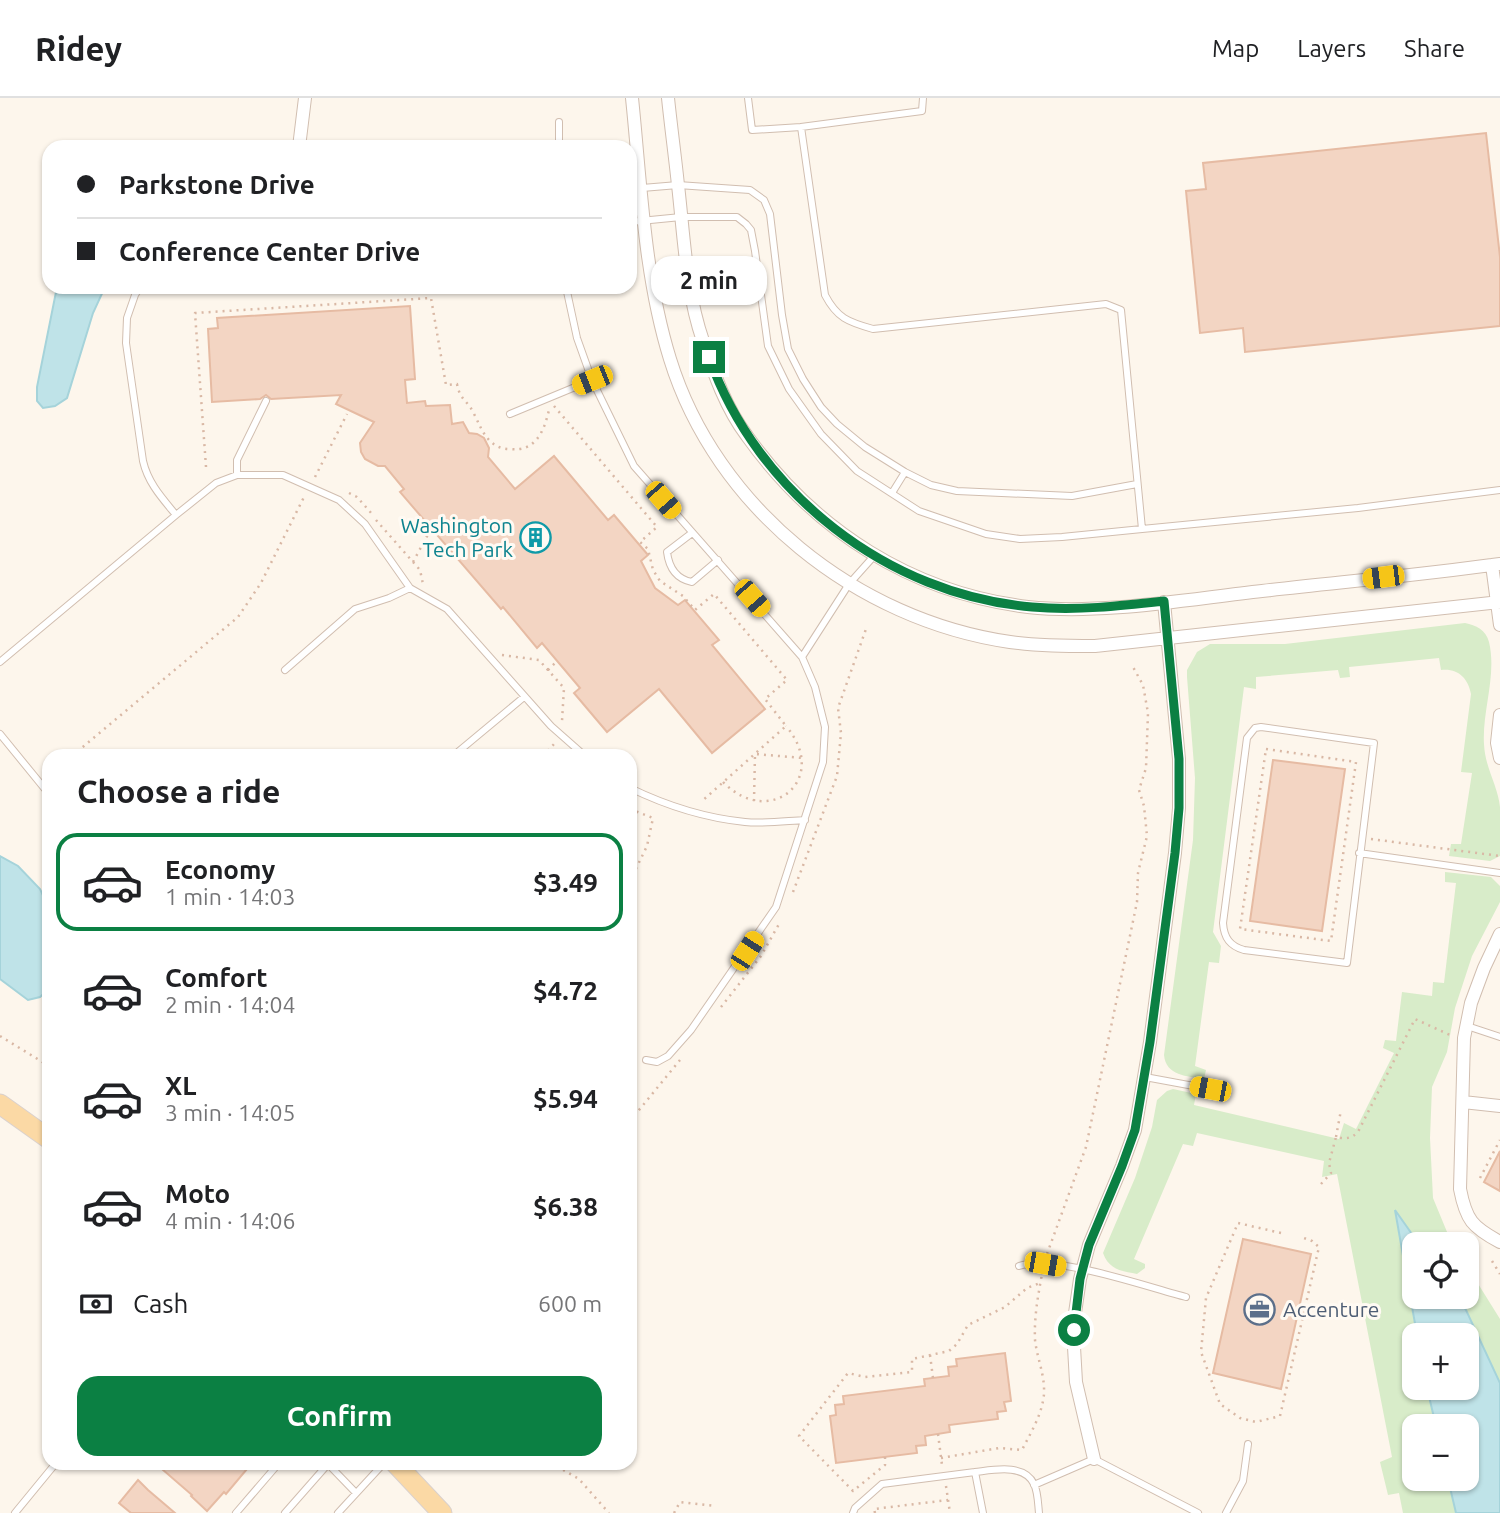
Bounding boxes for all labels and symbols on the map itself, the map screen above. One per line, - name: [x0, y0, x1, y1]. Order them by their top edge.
- callout: 2 min: [651, 256, 767, 304]
- route end: [693, 341, 725, 373]
- car: [569, 362, 616, 398]
- car: [642, 477, 685, 523]
- place label: Washington Tech Park: [400, 513, 513, 561]
- building icon: Washington Tech Park: [519, 520, 553, 554]
- car: [1361, 564, 1406, 590]
- car: [731, 575, 774, 621]
- car: [727, 928, 768, 974]
- car: [1188, 1075, 1233, 1103]
- car: [1023, 1250, 1068, 1278]
- office icon: Accenture: [1243, 1292, 1277, 1326]
- place label: Accenture: [1283, 1297, 1379, 1321]
- route start: [1058, 1314, 1090, 1346]

